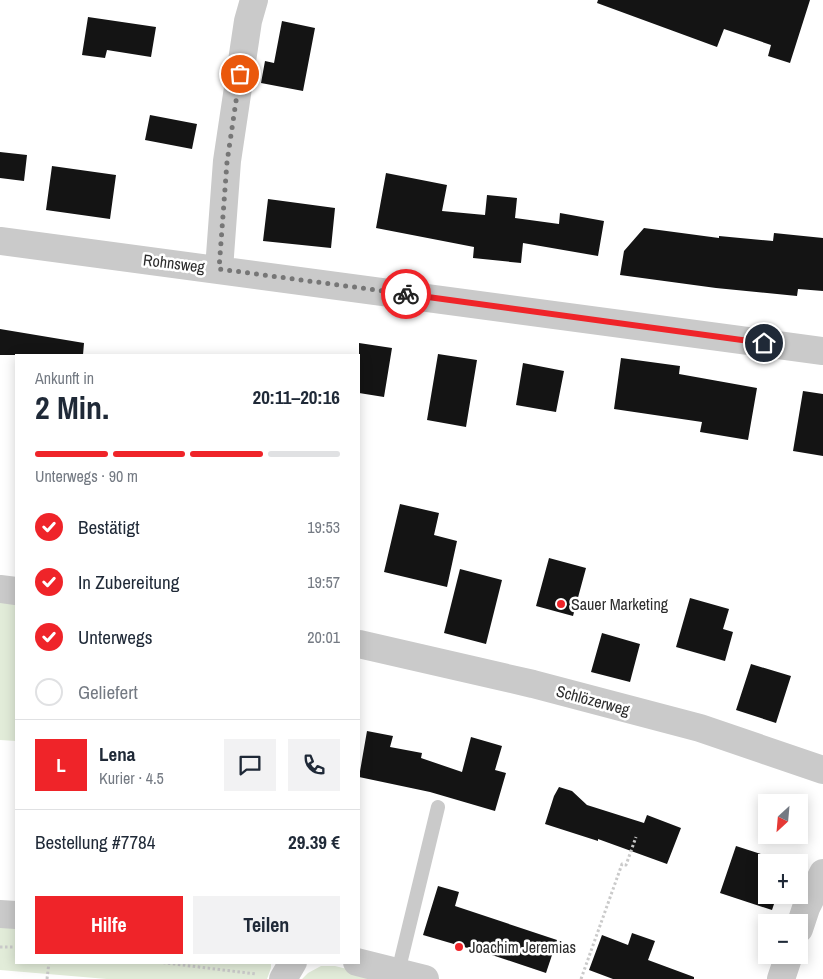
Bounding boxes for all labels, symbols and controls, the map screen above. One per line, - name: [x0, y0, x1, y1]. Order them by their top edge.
- pin: [219, 53, 261, 95]
- icon: bag: [226, 60, 254, 88]
- street label: Rohnsweg: [142, 248, 207, 278]
- courier: [381, 269, 431, 319]
- icon: bike: [392, 280, 420, 308]
- pin: [743, 322, 785, 364]
- icon: home: [750, 329, 778, 357]
- text: Ankunft in: [35, 367, 94, 389]
- text: 20:11–20:16: [253, 384, 340, 410]
- text: 2 Min.: [35, 386, 109, 429]
- text: Unterwegs · 90 m: [35, 465, 138, 487]
- icon: check: [35, 513, 63, 541]
- text: Bestätigt: [78, 514, 140, 540]
- text: 19:53: [307, 516, 340, 538]
- icon: check: [35, 568, 63, 596]
- text: In Zubereitung: [78, 569, 179, 595]
- text: 19:57: [307, 571, 340, 593]
- place label: Sauer Marketing: [571, 593, 669, 615]
- marker: Sauer Marketing: [555, 598, 567, 610]
- icon: check: [35, 623, 63, 651]
- text: Unterwegs: [78, 624, 152, 650]
- text: 20:01: [307, 626, 340, 648]
- text: Geliefert: [78, 679, 138, 705]
- street label: Schlözerweg: [554, 680, 633, 721]
- button: chat: [224, 739, 276, 791]
- button: phone: [288, 739, 340, 791]
- text: Lena: [99, 741, 135, 767]
- text: L: [56, 752, 66, 778]
- text: Kurier · 4.5: [99, 767, 164, 789]
- north arrow: [758, 794, 808, 844]
- map controls: [758, 794, 808, 964]
- text: Bestellung #7784: [35, 829, 155, 855]
- text: 29.39 €: [288, 829, 340, 855]
- button: +: [758, 854, 808, 904]
- button: Hilfe: [35, 896, 183, 954]
- button: Teilen: [193, 896, 340, 954]
- button: −: [758, 914, 808, 964]
- place label: Joachim Jeremias: [469, 936, 576, 958]
- marker: Joachim Jeremias: [453, 941, 465, 953]

